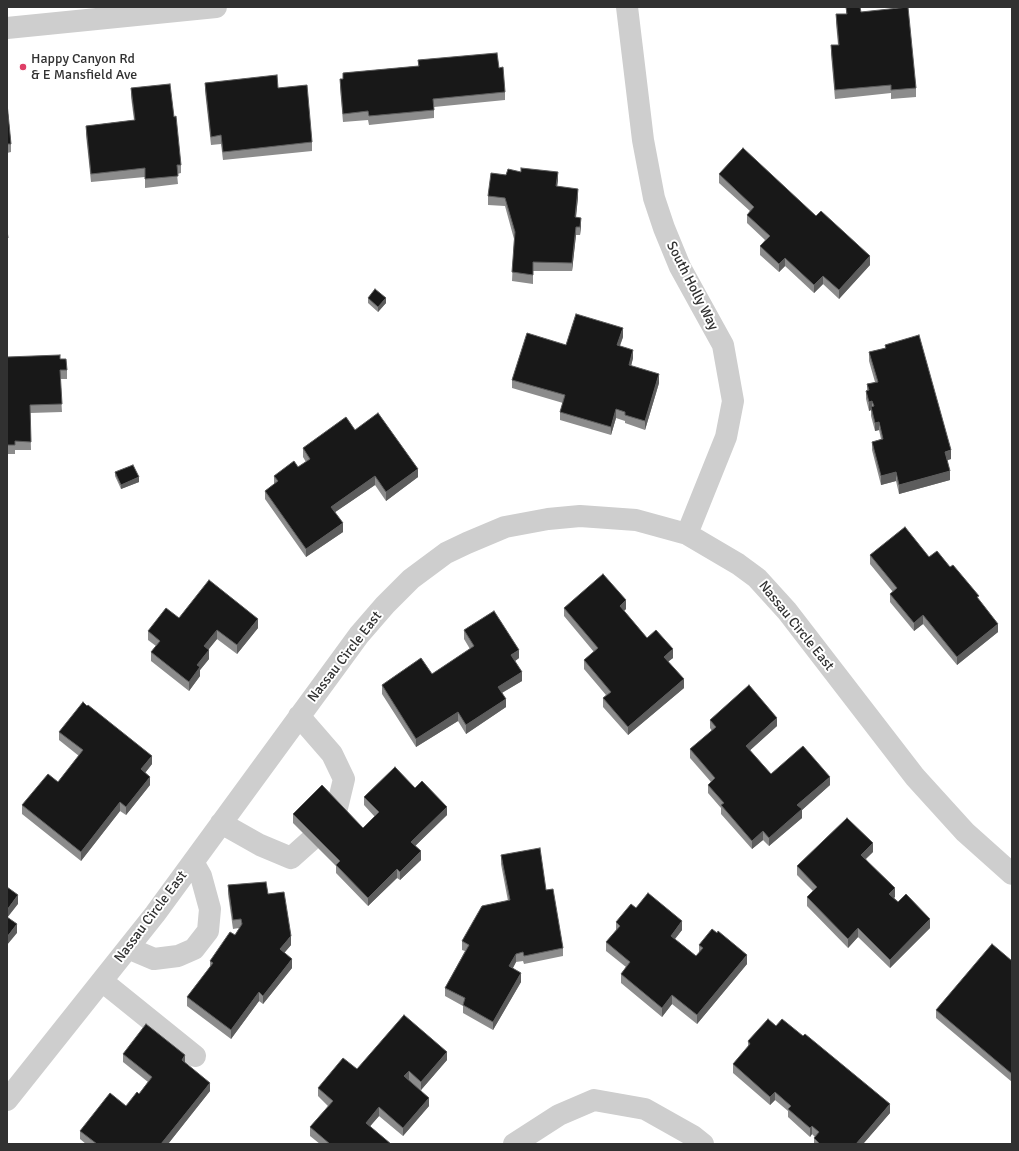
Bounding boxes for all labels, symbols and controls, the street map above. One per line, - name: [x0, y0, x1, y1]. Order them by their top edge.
- place label: Happy Canyon Rd & E Mansfield Ave: [31, 51, 137, 84]
- marker: Happy Canyon Rd & E Mansfield Ave: [18, 62, 28, 72]
- street label: South Holly Way: [662, 239, 722, 333]
- street label: Nassau Circle East: [755, 578, 837, 674]
- street label: Nassau Circle East: [304, 608, 386, 706]
- street label: Nassau Circle East: [111, 868, 191, 966]

